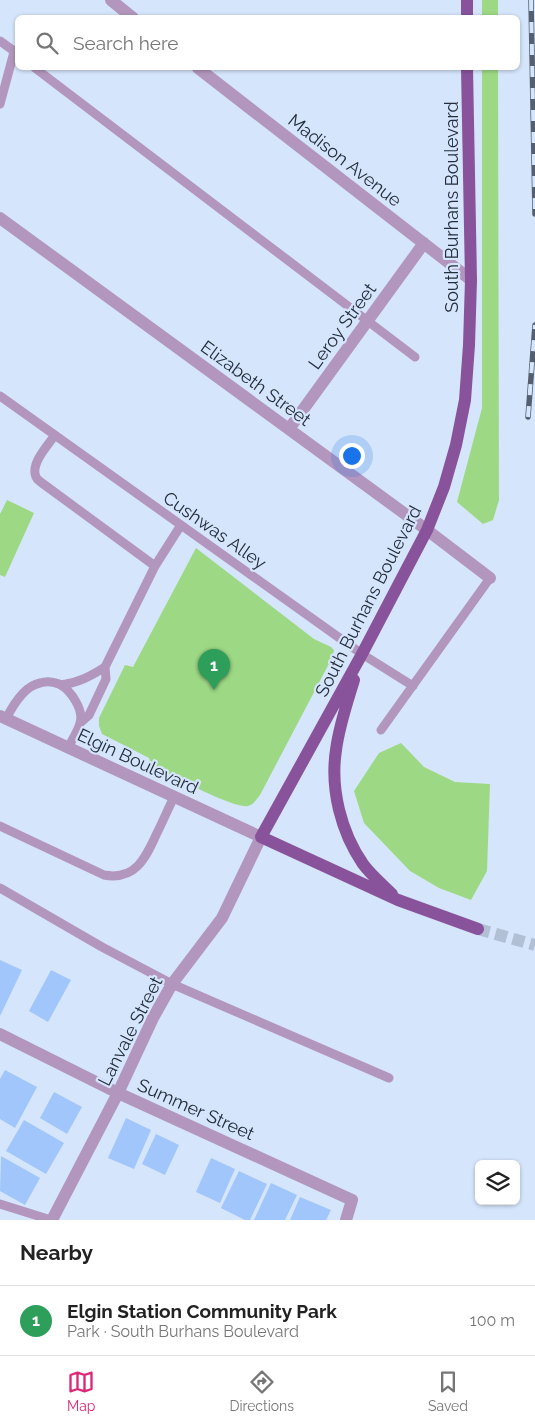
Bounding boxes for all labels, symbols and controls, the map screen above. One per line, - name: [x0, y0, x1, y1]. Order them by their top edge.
- search box: [15, 15, 520, 70]
- icon: search: [33, 29, 61, 57]
- text: Search here: [73, 32, 179, 54]
- street label: South Burhans Boulevard: [441, 101, 462, 313]
- street label: Madison Avenue: [284, 109, 406, 211]
- street label: Leroy Street: [304, 279, 380, 373]
- street label: Elizabeth Street: [197, 336, 315, 430]
- your location: [339, 443, 365, 469]
- street label: Cushwas Alley: [159, 487, 271, 573]
- street label: South Burhans Boulevard: [311, 502, 425, 700]
- pin: 1: [198, 649, 230, 690]
- street label: Elgin Boulevard: [74, 724, 202, 798]
- street label: Lanvale Street: [93, 973, 167, 1089]
- street label: Summer Street: [134, 1074, 258, 1144]
- map controls: [475, 1160, 520, 1205]
- button: layers: [475, 1160, 520, 1205]
- text: Nearby: [20, 1240, 93, 1265]
- text: Elgin Station Community Park: [67, 1300, 337, 1322]
- text: 1: [32, 1311, 40, 1330]
- text: 100 m: [470, 1311, 515, 1330]
- text: Park · South Burhans Boulevard: [67, 1322, 299, 1341]
- tab: Map: [67, 1368, 95, 1414]
- tab: Directions: [229, 1368, 294, 1414]
- tab: Saved: [428, 1368, 468, 1414]

